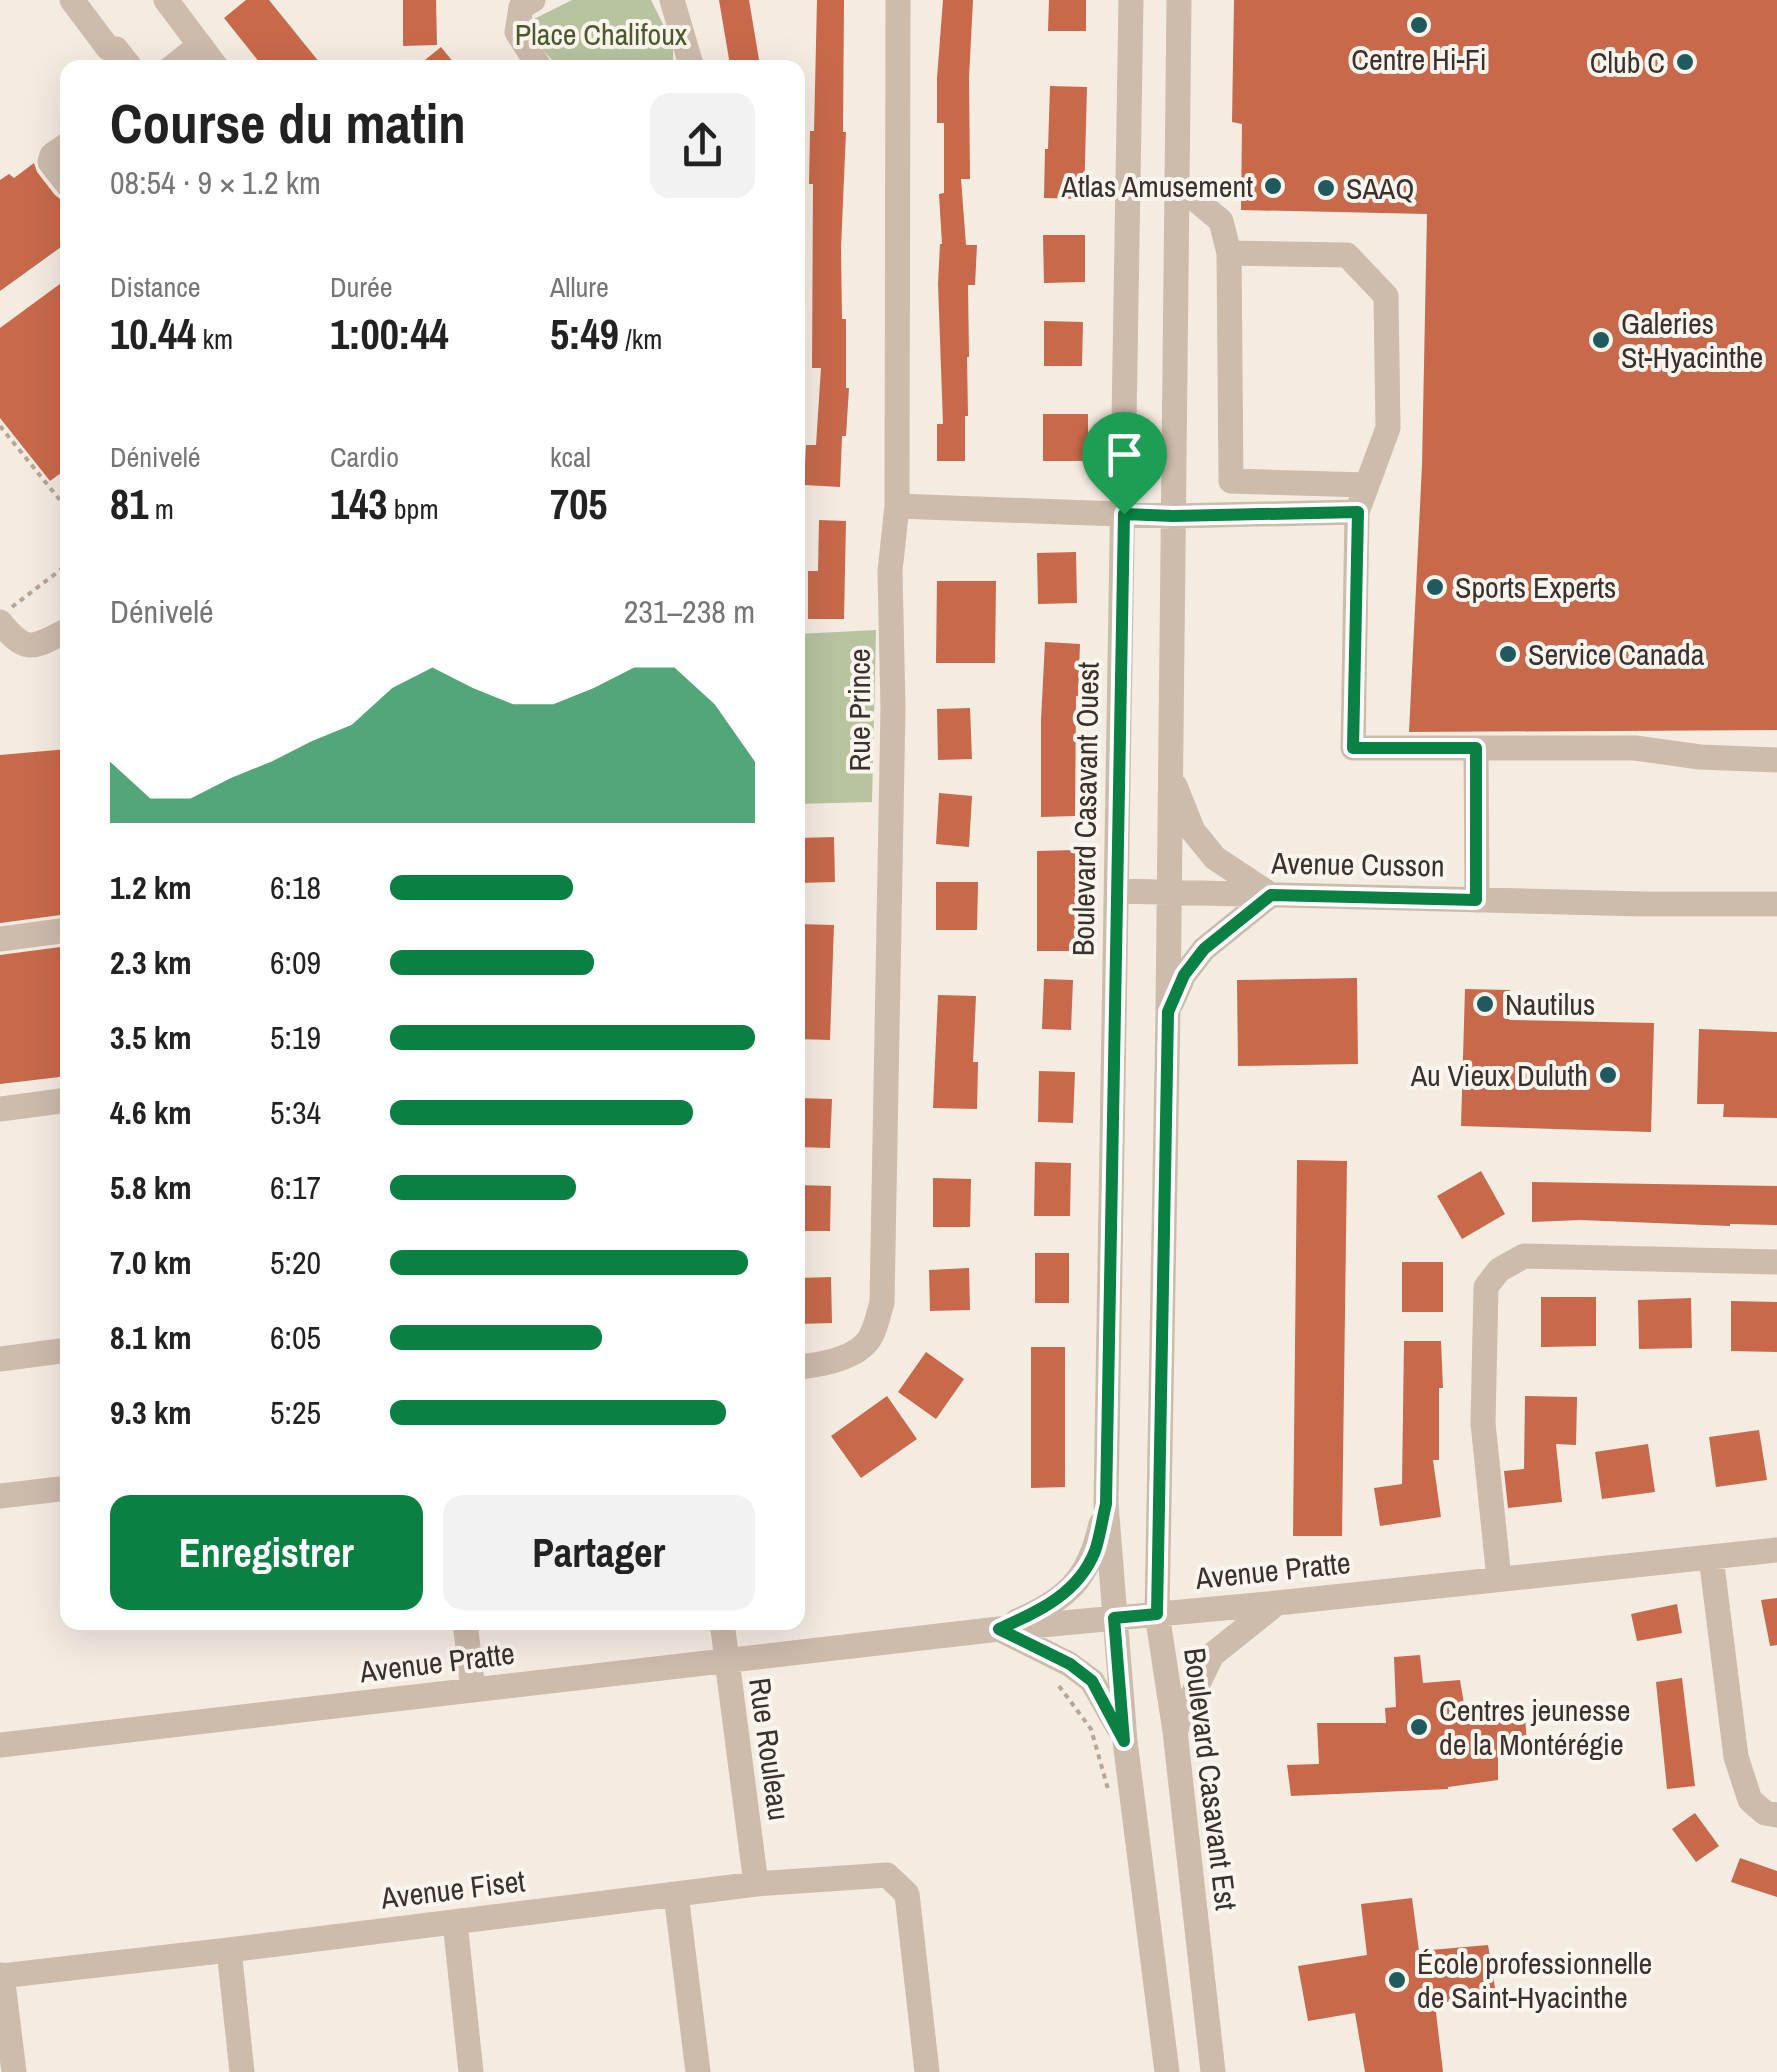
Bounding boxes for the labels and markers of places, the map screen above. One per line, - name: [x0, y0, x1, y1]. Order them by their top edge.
- marker: Centre Hi-Fi: [1408, 14, 1430, 36]
- place label: Centre Hi-Fi: [1351, 39, 1487, 79]
- place label: Club C: [1590, 42, 1665, 82]
- marker: Club C: [1674, 51, 1696, 73]
- place label: Atlas Amusement: [1061, 166, 1253, 206]
- place label: SAAQ: [1346, 168, 1414, 208]
- marker: Atlas Amusement: [1262, 175, 1284, 197]
- marker: SAAQ: [1315, 177, 1337, 199]
- place label: Galeries St-Hyacinthe: [1621, 303, 1763, 377]
- marker: Galeries St-Hyacinthe: [1590, 329, 1612, 351]
- pin: [1082, 412, 1167, 515]
- place label: Sports Experts: [1455, 567, 1616, 607]
- marker: Sports Experts: [1424, 576, 1446, 598]
- place label: Service Canada: [1528, 634, 1705, 674]
- marker: Service Canada: [1497, 643, 1519, 665]
- place label: Nautilus: [1505, 984, 1595, 1024]
- marker: Nautilus: [1474, 993, 1496, 1015]
- place label: Au Vieux Duluth: [1410, 1055, 1588, 1095]
- marker: Au Vieux Duluth: [1597, 1064, 1619, 1086]
- place label: Centres jeunesse de la Montérégie: [1439, 1690, 1630, 1764]
- marker: Centres jeunesse de la Montérégie: [1408, 1716, 1430, 1738]
- place label: École professionnelle de Saint-Hyacinthe: [1417, 1943, 1652, 2017]
- marker: École professionnelle de Saint-Hyacinthe: [1386, 1969, 1408, 1991]

